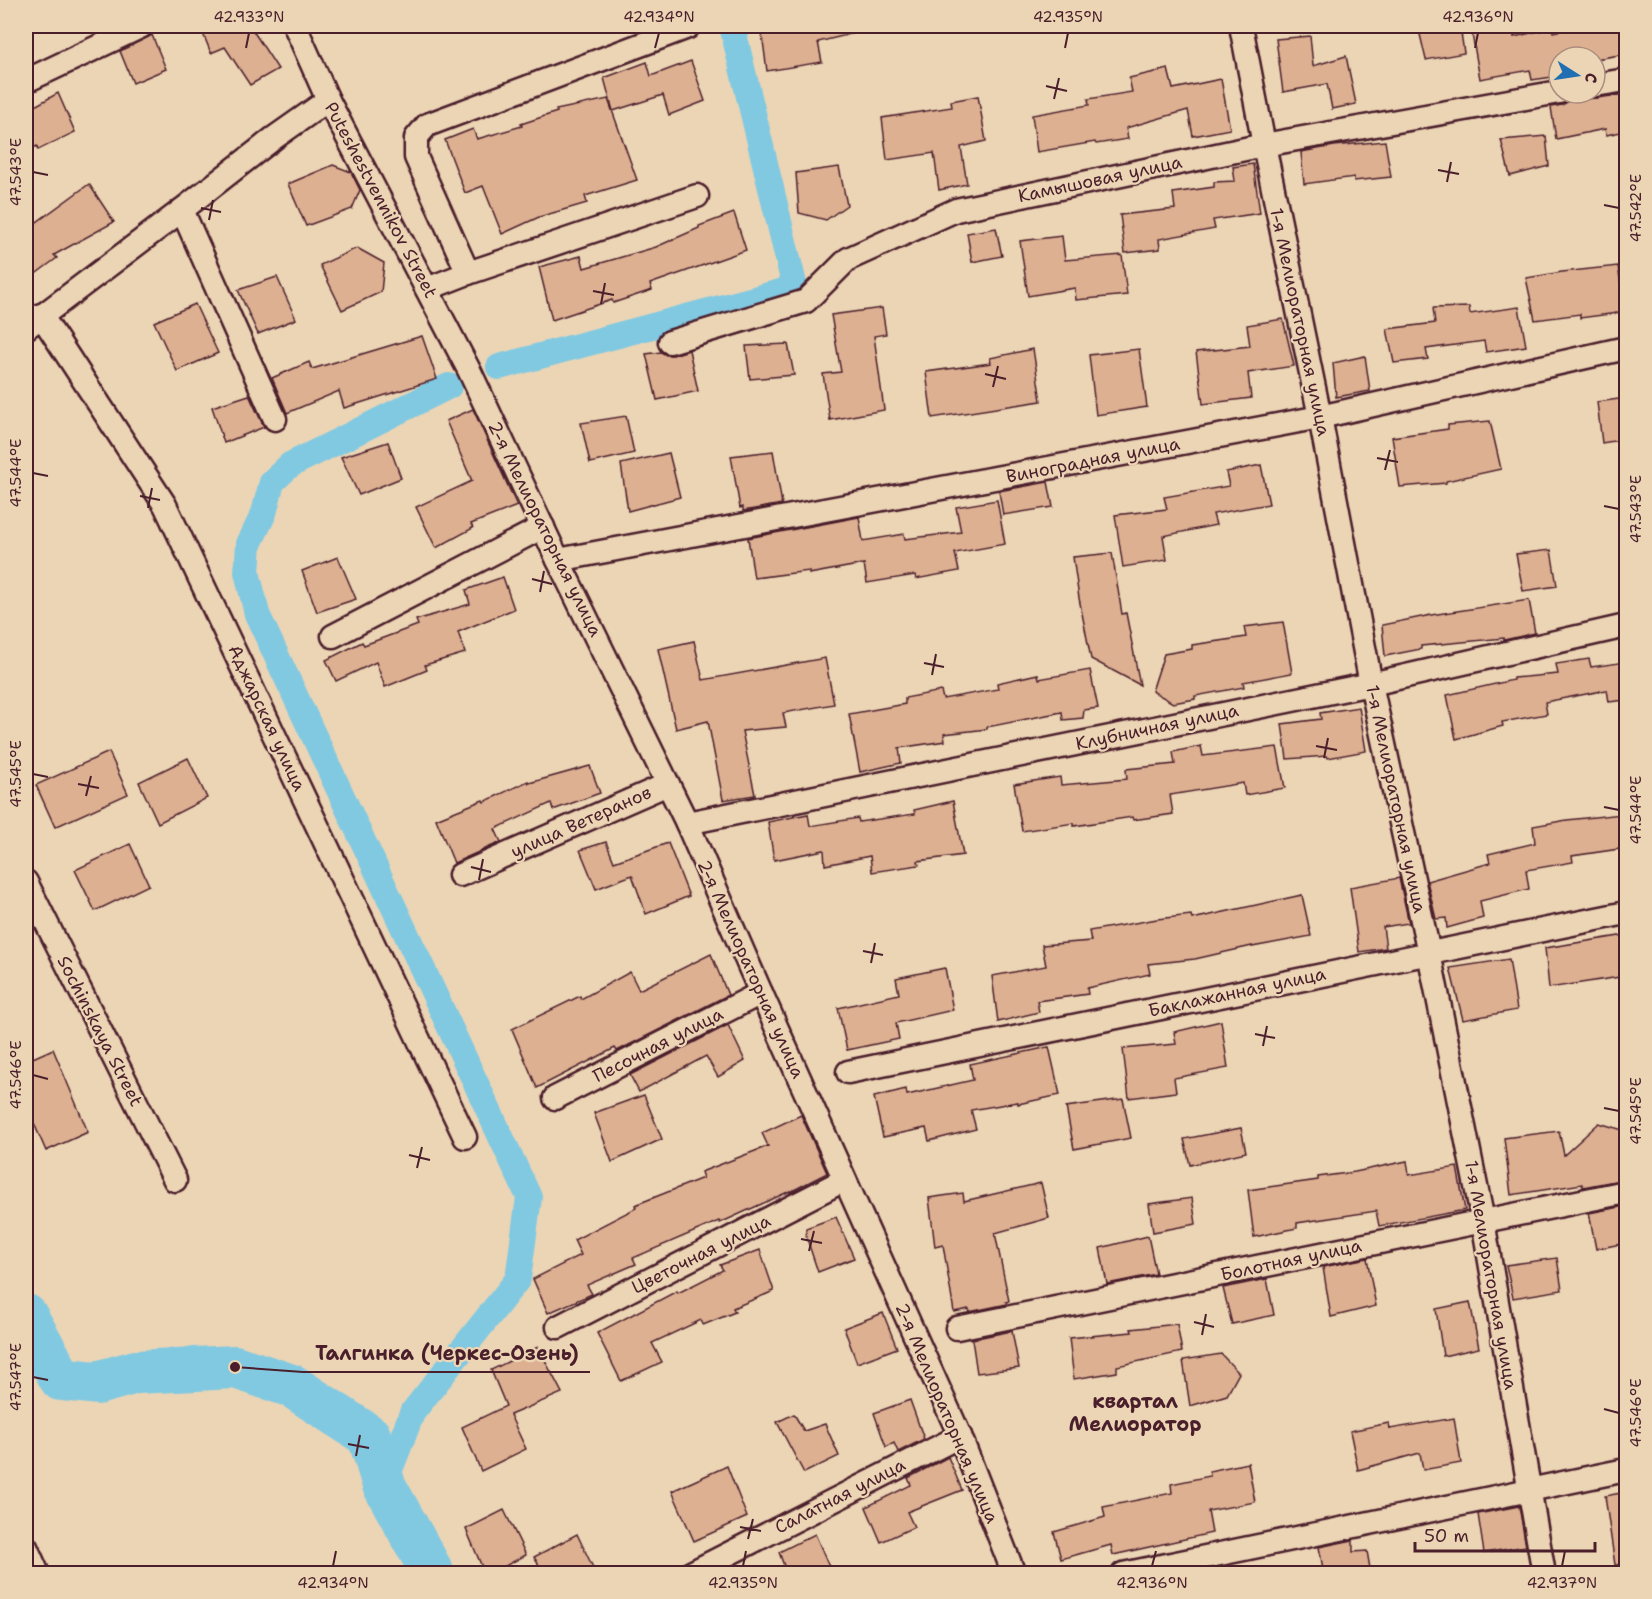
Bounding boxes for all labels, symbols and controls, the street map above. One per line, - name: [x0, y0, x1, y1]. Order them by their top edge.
- text: 42.933°N: [214, 7, 285, 27]
- text: 42.934°N: [623, 7, 695, 27]
- text: 42.935°N: [1033, 7, 1103, 27]
- text: 42.936°N: [1442, 7, 1514, 27]
- north arrow: [1547, 45, 1607, 105]
- text: С: [1580, 71, 1602, 85]
- street label: Puteshestvennikov Street: [319, 98, 443, 302]
- text: 47.543°E: [6, 138, 26, 206]
- street label: Камышовая улица: [1016, 150, 1184, 208]
- text: 47.542°E: [1626, 174, 1646, 242]
- street label: 1-я Мелиораторная улица: [1264, 206, 1336, 438]
- street label: 2-я Мелиораторная улица: [482, 417, 608, 641]
- street label: Виноградная улица: [1004, 431, 1182, 489]
- text: 47.544°E: [6, 438, 26, 508]
- text: 47.543°E: [1626, 475, 1646, 543]
- street label: Аджарская улица: [223, 641, 311, 795]
- street label: 1-я Мелиораторная улица: [1360, 683, 1432, 915]
- street label: Клубничная улица: [1073, 698, 1241, 756]
- text: 47.545°E: [6, 740, 26, 808]
- text: 47.544°E: [1626, 775, 1646, 845]
- street label: улица Ветеранов: [507, 780, 655, 864]
- street label: 2-я Мелиораторная улица: [692, 856, 810, 1082]
- street label: Sochinskaya Street: [52, 952, 148, 1110]
- street label: Баклажанная улица: [1146, 961, 1328, 1023]
- street label: Песочная улица: [589, 1002, 727, 1088]
- text: 47.546°E: [6, 1040, 26, 1110]
- text: 47.545°E: [1626, 1077, 1646, 1145]
- street label: 1-я Мелиораторная улица: [1459, 1158, 1523, 1392]
- street label: Цветочная улица: [627, 1209, 775, 1299]
- street label: Болотная улица: [1218, 1233, 1364, 1287]
- street label: 2-я Мелиораторная улица: [890, 1299, 1004, 1527]
- callout: Талгинка (Черкес-Озень): [303, 1334, 590, 1372]
- text: Талгинка (Черкес-Озень): [315, 1340, 579, 1366]
- text: 47.547°E: [6, 1343, 26, 1411]
- text: 47.546°E: [1626, 1378, 1646, 1448]
- district label: квартал Мелиоратор: [1069, 1388, 1201, 1437]
- street label: Салатная улица: [771, 1453, 909, 1539]
- scale bar: [1415, 1515, 1595, 1553]
- text: 50 m: [1424, 1524, 1469, 1548]
- text: 42.934°N: [297, 1573, 369, 1593]
- text: 42.935°N: [708, 1573, 778, 1593]
- text: 42.936°N: [1116, 1573, 1188, 1593]
- text: 42.937°N: [1527, 1573, 1597, 1593]

